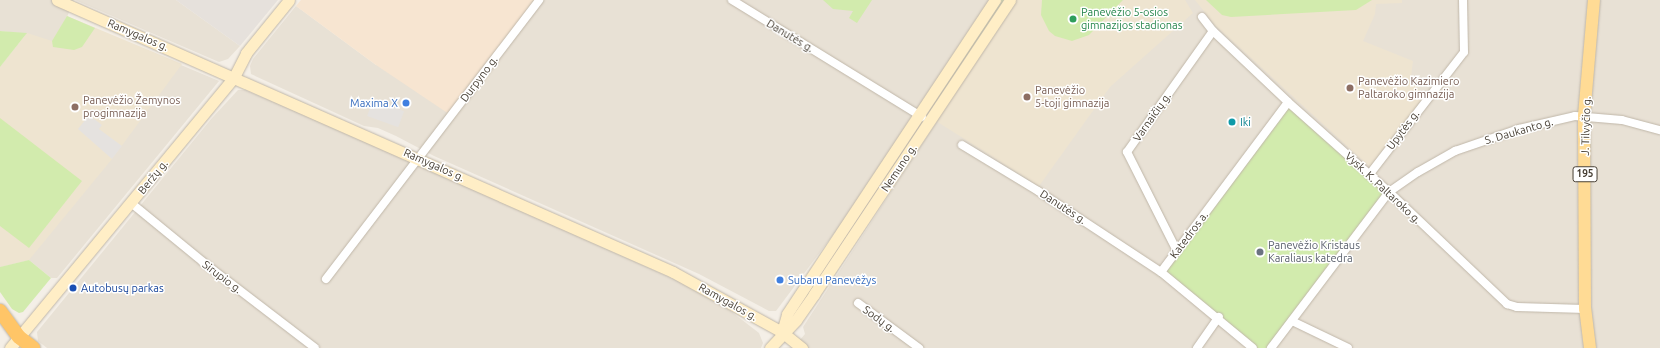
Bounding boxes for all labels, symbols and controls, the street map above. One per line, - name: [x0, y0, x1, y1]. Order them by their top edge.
- place label: Panevėžio 5-osios gimnazijos stadionas: [1081, 6, 1183, 32]
- marker: Panevėžio 5-osios gimnazijos stadionas: [1068, 14, 1078, 24]
- street label: Ramygalos g.: [106, 16, 170, 54]
- street label: Danutės g.: [764, 17, 816, 55]
- street label: Durpyno g.: [457, 53, 501, 105]
- place label: Panevėžio Kazimiero Paltaroko gimnazija: [1358, 75, 1459, 101]
- marker: Panevėžio Kazimiero Paltaroko gimnazija: [1345, 83, 1355, 93]
- place label: Panevėžio 5-toji gimnazija: [1035, 84, 1109, 110]
- street label: Varnaičių g.: [1130, 90, 1174, 144]
- marker: Panevėžio 5-toji gimnazija: [1022, 92, 1032, 102]
- place label: Panevėžio Žemynos progimnazija: [83, 94, 180, 120]
- place label: Maxima X: [350, 96, 398, 110]
- street label: J. Tilvyčio g.: [1578, 96, 1594, 156]
- marker: Maxima X: [401, 98, 411, 108]
- marker: Panevėžio Žemynos progimnazija: [70, 102, 80, 112]
- street label: Upytės g.: [1384, 108, 1422, 152]
- place label: Iki: [1240, 115, 1251, 129]
- street label: S. Daukanto g.: [1483, 115, 1555, 147]
- marker: Iki: [1227, 117, 1237, 127]
- street label: Nemuno g.: [878, 142, 920, 194]
- street label: Ramygalos g.: [402, 146, 466, 184]
- street label: Vysk. K. Paltaroko g.: [1342, 149, 1424, 227]
- street label: Beržų g.: [135, 157, 171, 197]
- road number: 195: [1572, 166, 1598, 182]
- street label: Danutės g.: [1037, 187, 1089, 227]
- street label: Katedros a.: [1167, 209, 1211, 261]
- place label: Panevėžio Kristaus Karaliaus katedra: [1268, 239, 1360, 265]
- marker: Panevėžio Kristaus Karaliaus katedra: [1255, 247, 1265, 257]
- street label: Sirupio g.: [200, 258, 244, 296]
- place label: Subaru Panevėžys: [788, 273, 876, 287]
- marker: Subaru Panevėžys: [775, 275, 785, 285]
- place label: Autobusų parkas: [81, 281, 164, 295]
- street label: Ramygalos g.: [696, 281, 760, 323]
- marker: Autobusų parkas: [68, 283, 78, 293]
- street label: Sodų g.: [860, 303, 898, 335]

